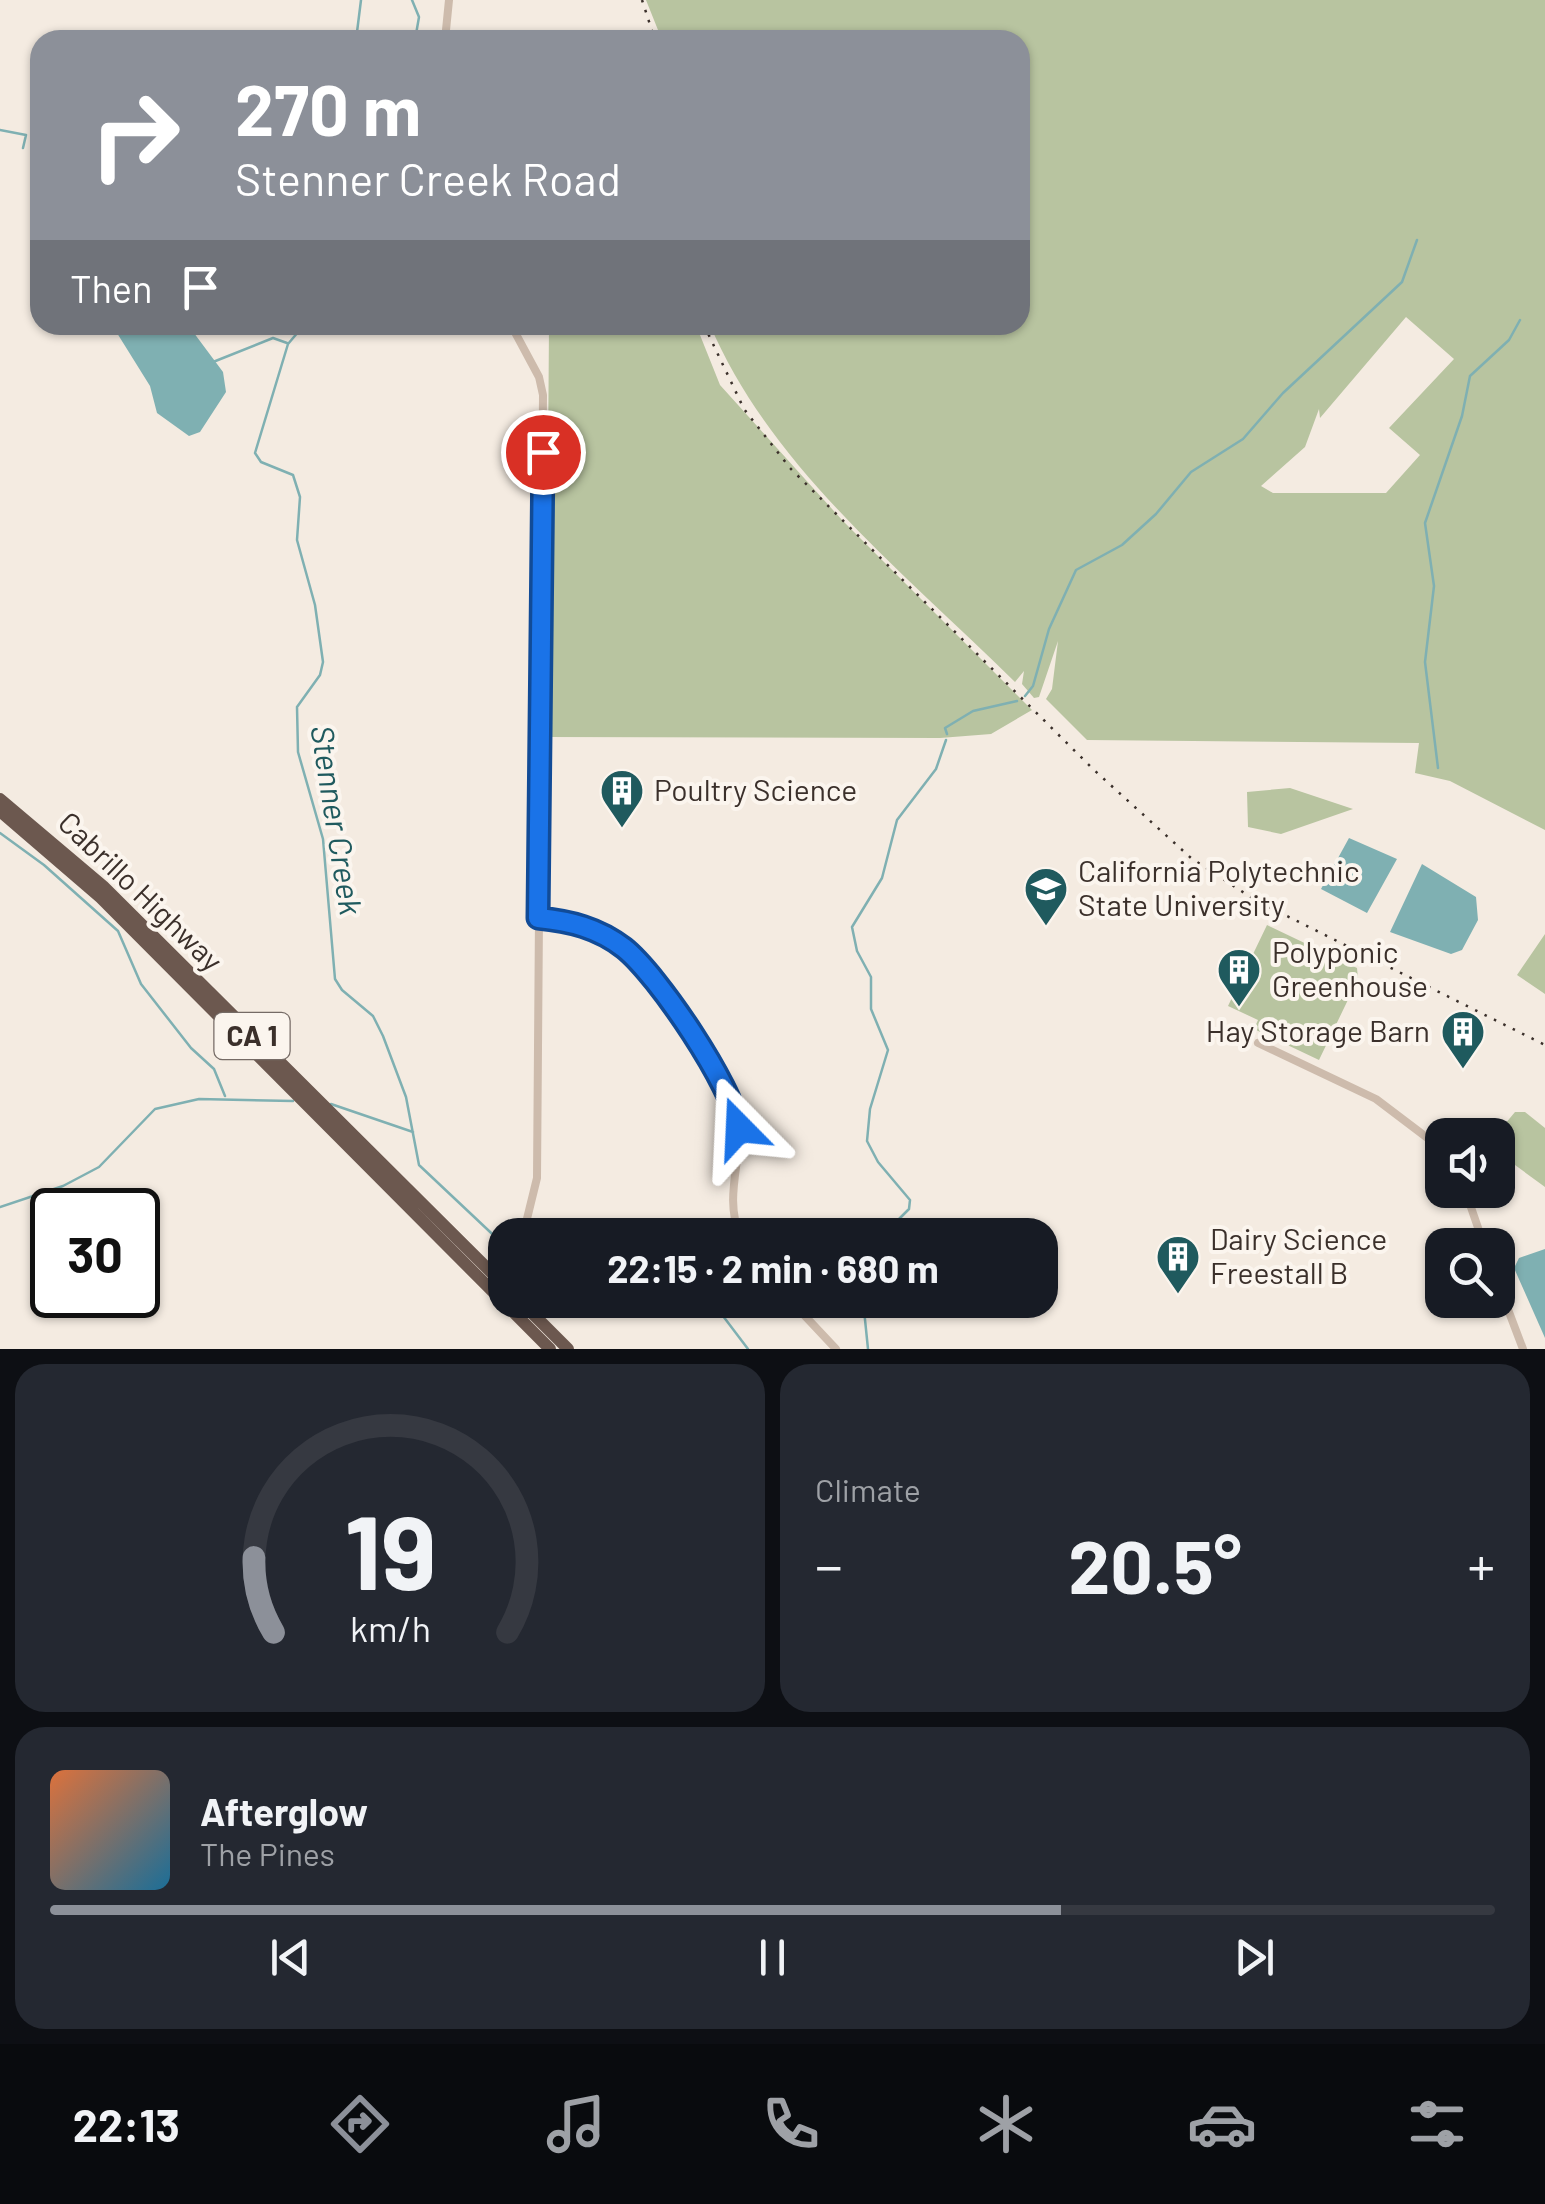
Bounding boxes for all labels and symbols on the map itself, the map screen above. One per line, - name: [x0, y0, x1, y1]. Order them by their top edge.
- pin: [501, 410, 586, 495]
- water label: Stenner Creek: [304, 722, 372, 918]
- building icon: Poultry Science: [599, 768, 645, 829]
- place label: Poultry Science: [654, 771, 857, 807]
- street label: Cabrillo Highway: [52, 803, 231, 978]
- place label: California Polytechnic State University: [1078, 852, 1360, 922]
- school or university icon: California Polytechnic State University: [1023, 866, 1069, 927]
- place label: Polyponic Greenhouse: [1272, 933, 1428, 1003]
- building icon: Polyponic Greenhouse: [1216, 947, 1262, 1008]
- building icon: Hay Storage Barn: [1440, 1009, 1486, 1070]
- place label: Hay Storage Barn: [1206, 1012, 1430, 1048]
- road number: CA 1: [214, 1013, 290, 1059]
- position arrow: [687, 1076, 791, 1180]
- speed limit sign: 30: [30, 1188, 160, 1318]
- place label: Dairy Science Freestall B: [1210, 1220, 1387, 1290]
- building icon: Dairy Science Freestall B: [1155, 1234, 1201, 1295]

